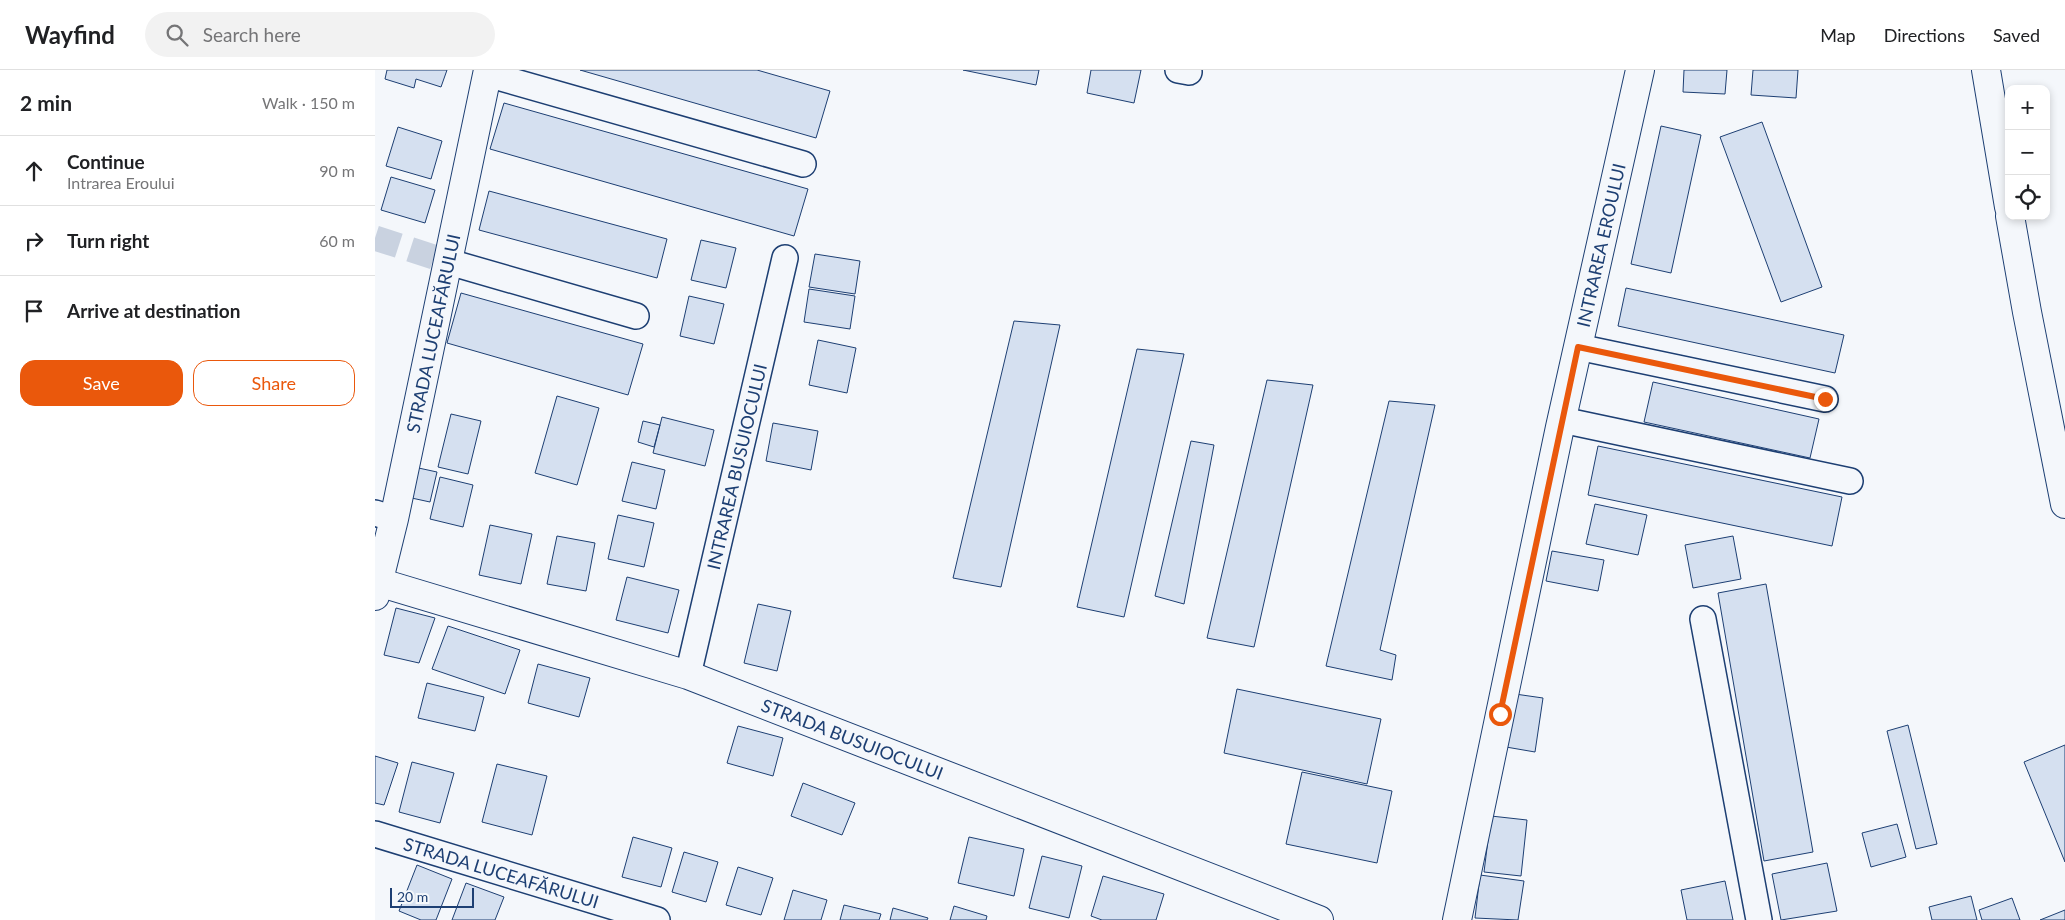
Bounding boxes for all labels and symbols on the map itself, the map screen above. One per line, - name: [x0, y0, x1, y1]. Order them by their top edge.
- street label: INTRAREA EROULUI: [1572, 161, 1630, 329]
- street label: STRADA LUCEAFĂRULUI: [401, 232, 464, 435]
- street label: INTRAREA BUSUIOCULUI: [702, 362, 771, 572]
- route end: [1814, 388, 1837, 411]
- street label: STRADA BUSUIOCULUI: [758, 694, 946, 784]
- route start: [1489, 703, 1512, 726]
- street label: STRADA LUCEAFĂRULUI: [401, 832, 602, 913]
- scale bar: [390, 885, 474, 908]

